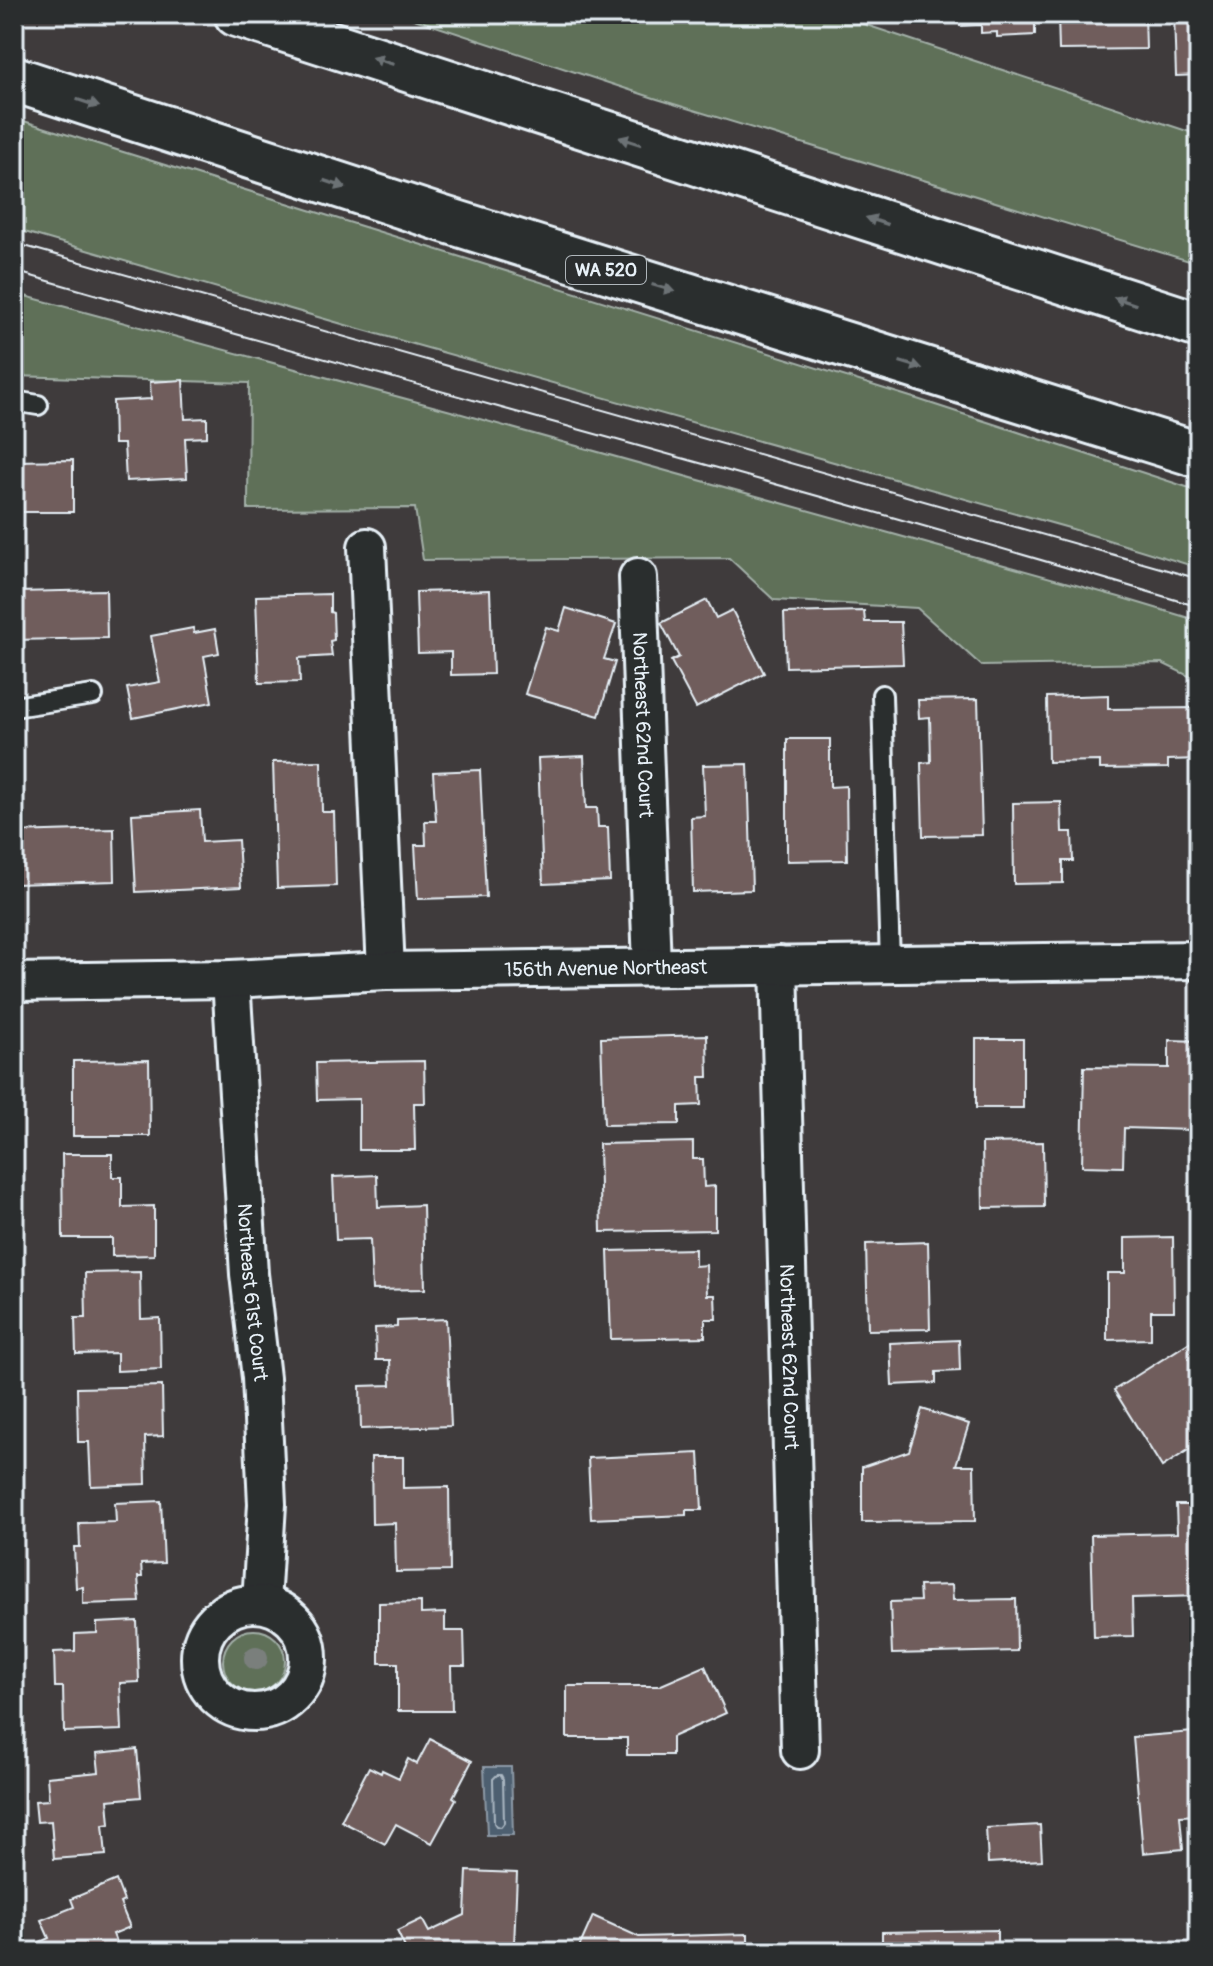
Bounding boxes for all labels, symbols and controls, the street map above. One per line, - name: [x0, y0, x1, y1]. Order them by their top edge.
- one-way arrow: [370, 54, 394, 67]
- one-way arrow: [76, 98, 100, 110]
- one-way arrow: [618, 134, 642, 147]
- one-way arrow: [324, 178, 348, 191]
- one-way arrow: [865, 214, 889, 226]
- road number: WA 520: [566, 256, 646, 284]
- one-way arrow: [652, 282, 676, 295]
- one-way arrow: [1112, 294, 1136, 306]
- one-way arrow: [900, 359, 924, 372]
- street label: Northeast 62nd Court: [627, 631, 659, 819]
- street label: 156th Avenue Northeast: [504, 954, 708, 982]
- street label: Northeast 61st Court: [232, 1203, 274, 1383]
- street label: Northeast 62nd Court: [774, 1264, 804, 1451]

